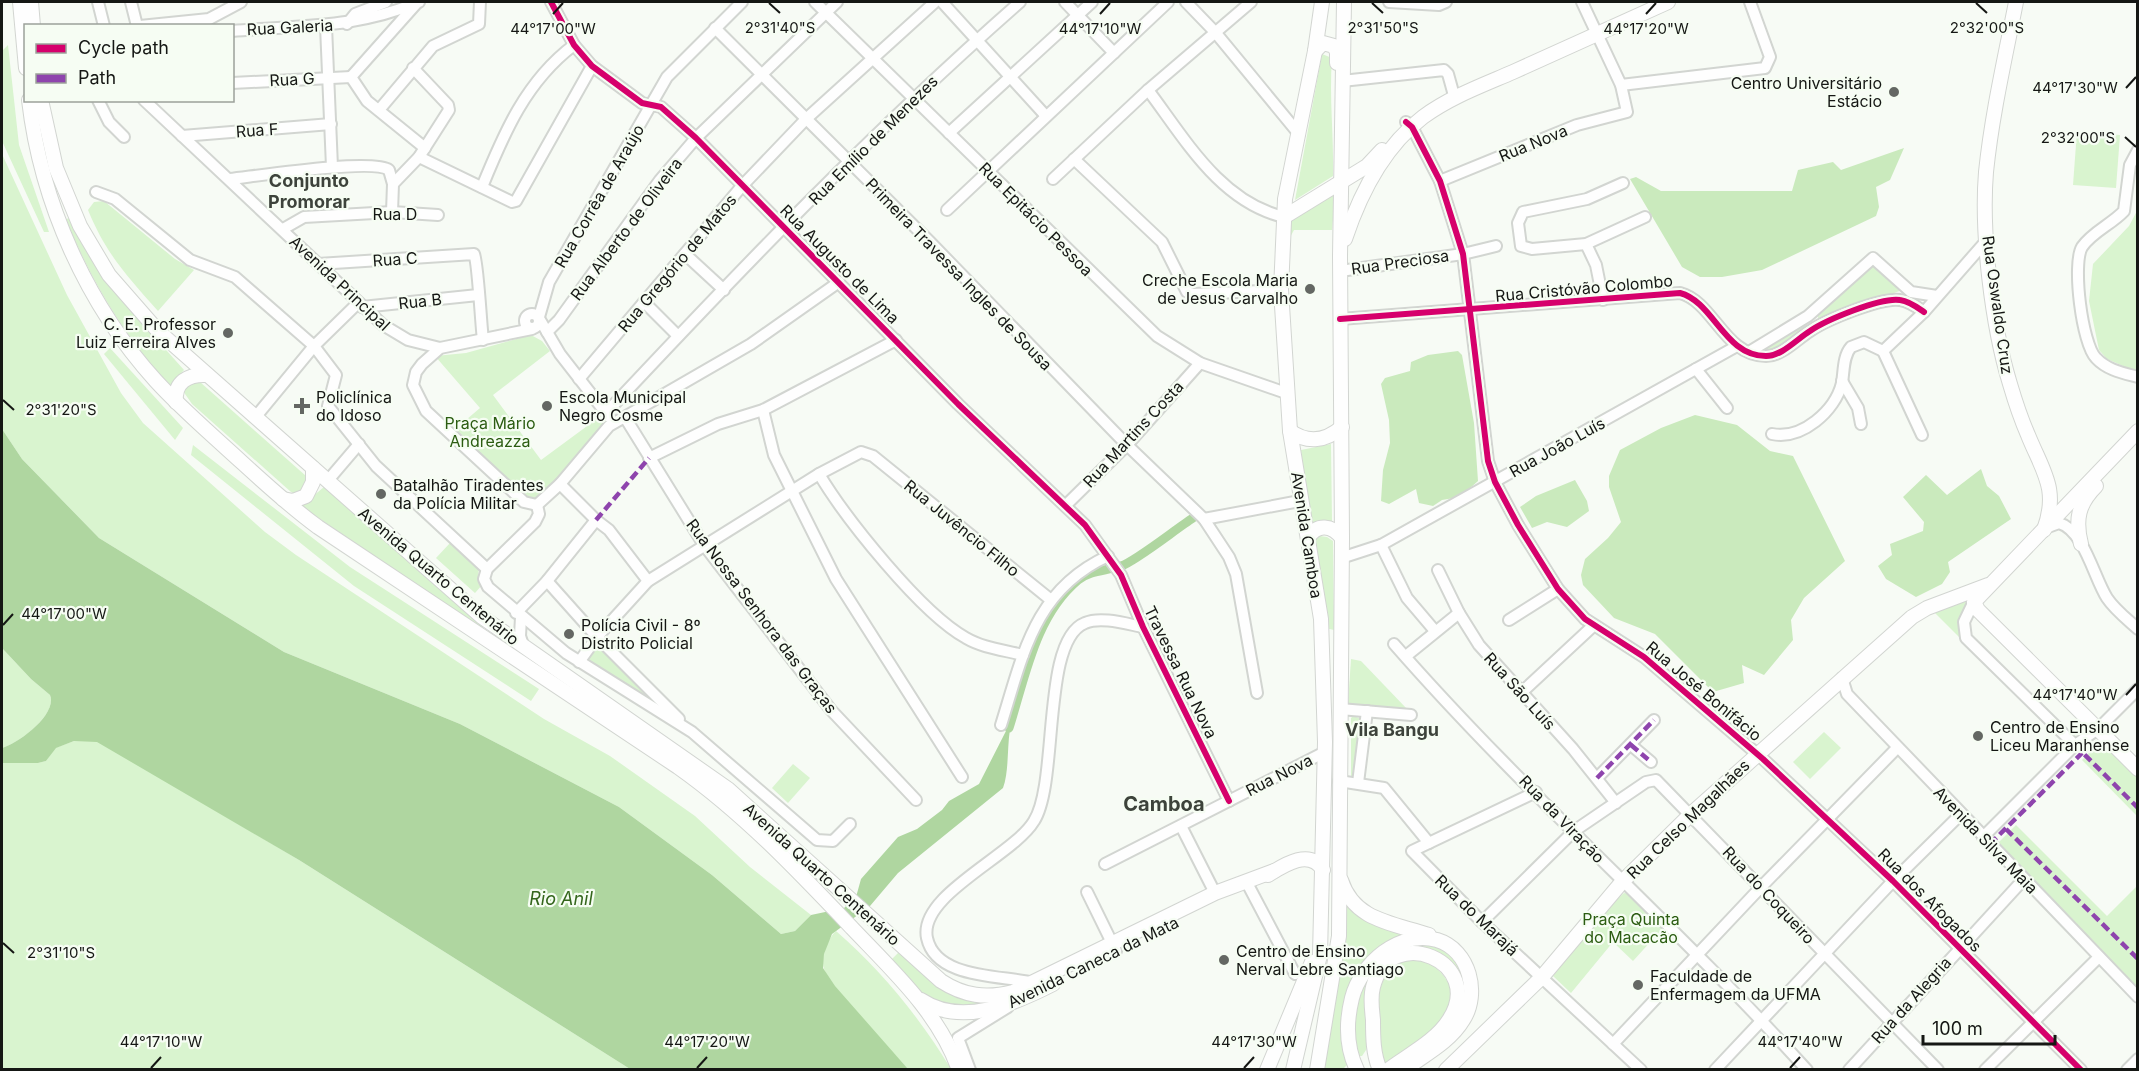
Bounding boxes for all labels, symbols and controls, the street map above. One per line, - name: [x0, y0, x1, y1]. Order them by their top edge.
- street label: Rua Galeria: [246, 15, 334, 39]
- text: 2°31'40"S: [745, 18, 815, 37]
- text: 2°31'50"S: [1347, 18, 1419, 37]
- text: 2°32'00"S: [1950, 18, 2024, 37]
- text: 44°17'00"W: [510, 19, 596, 38]
- text: 44°17'10"W: [1059, 19, 1141, 38]
- text: 44°17'20"W: [1603, 19, 1689, 38]
- legend: [24, 24, 234, 102]
- text: Cycle path: [78, 37, 169, 58]
- text: Path: [78, 67, 116, 88]
- street label: Rua G: [269, 68, 315, 90]
- street label: Rua Emílio de Menezes: [804, 71, 942, 209]
- place label: Centro Universitário Estácio: [1731, 73, 1882, 111]
- text: 44°17'30"W: [2032, 78, 2118, 97]
- marker: Centro Universitário Estácio: [1887, 85, 1901, 99]
- street label: Rua F: [235, 119, 279, 141]
- street label: Rua Nova: [1496, 120, 1570, 166]
- street label: Rua Corrêa de Araújo: [550, 121, 648, 271]
- text: 2°32'00"S: [2041, 128, 2115, 147]
- street label: Rua Alberto de Oliveira: [566, 154, 686, 304]
- street label: Rua Epitácio Pessoa: [975, 158, 1097, 280]
- district label: Conjunto Promorar: [268, 170, 350, 212]
- street label: Primeira Travessa Ingles de Sousa: [862, 174, 1056, 374]
- street label: Rua Gregório de Matos: [613, 190, 741, 336]
- street label: Rua Augusto de Lima: [776, 200, 904, 328]
- street label: Rua D: [373, 204, 417, 224]
- street label: Avenida Principal: [286, 231, 394, 335]
- street label: Rua Oswaldo Cruz: [1978, 234, 2018, 376]
- street label: Rua Preciosa: [1350, 245, 1450, 279]
- street label: Rua C: [372, 247, 418, 271]
- place label: Creche Escola Maria de Jesus Carvalho: [1142, 270, 1298, 308]
- street label: Rua Cristóvão Colombo: [1494, 270, 1674, 306]
- marker: Creche Escola Maria de Jesus Carvalho: [1303, 282, 1317, 296]
- street label: Rua B: [397, 289, 443, 313]
- place label: C. E. Professor Luiz Ferreira Alves: [76, 314, 216, 352]
- marker: C. E. Professor Luiz Ferreira Alves: [221, 326, 235, 340]
- street label: Rua Martins Costa: [1078, 377, 1188, 491]
- place label: Policlínica do Idoso: [316, 387, 392, 425]
- place label: Escola Municipal Negro Cosme: [559, 387, 686, 425]
- marker: Policlínica do Idoso: [293, 397, 311, 415]
- marker: Escola Municipal Negro Cosme: [540, 399, 554, 413]
- text: 2°31'20"S: [25, 400, 97, 419]
- park label: Praça Mário Andreazza: [444, 413, 536, 451]
- street label: Rua João Luís: [1506, 413, 1608, 481]
- street label: Avenida Camboa: [1287, 470, 1327, 600]
- place label: Batalhão Tiradentes da Polícia Militar: [393, 475, 544, 513]
- street label: Rua Juvêncio Filho: [900, 475, 1024, 581]
- marker: Batalhão Tiradentes da Polícia Militar: [374, 487, 388, 501]
- street label: Avenida Quarto Centenário: [355, 503, 523, 649]
- street label: Rua Nossa Senhora das Graças: [682, 515, 842, 717]
- street label: Travessa Rua Nova: [1140, 602, 1222, 742]
- text: 44°17'00"W: [21, 604, 107, 623]
- place label: Polícia Civil - 8º Distrito Policial: [581, 615, 701, 653]
- marker: Polícia Civil - 8º Distrito Policial: [562, 627, 576, 641]
- street label: Rua José Bonifácio: [1642, 637, 1766, 745]
- street label: Rua São Luís: [1480, 648, 1560, 734]
- text: 44°17'40"W: [2033, 685, 2118, 704]
- place label: Centro de Ensino Liceu Maranhense: [1990, 717, 2129, 755]
- district label: Vila Bangu: [1345, 719, 1439, 740]
- marker: Centro de Ensino Liceu Maranhense: [1971, 729, 1985, 743]
- street label: Rua Nova: [1242, 750, 1316, 800]
- street label: Rua Celso Magalhães: [1622, 755, 1754, 883]
- street label: Rua da Viração: [1515, 771, 1609, 867]
- street label: Avenida Silva Maia: [1930, 782, 2042, 898]
- district label: Camboa: [1123, 792, 1205, 816]
- street label: Avenida Quarto Centenário: [740, 798, 904, 950]
- street label: Rua do Coqueiro: [1719, 842, 1819, 948]
- street label: Rua dos Afogados: [1874, 844, 1986, 956]
- street label: Rua do Marajá: [1431, 870, 1523, 960]
- water label: Rio Anil: [529, 888, 593, 909]
- park label: Praça Quinta do Macacão: [1582, 909, 1680, 947]
- street label: Avenida Caneca da Mata: [1004, 912, 1182, 1012]
- place label: Centro de Ensino Nerval Lebre Santiago: [1236, 941, 1404, 979]
- text: 2°31'10"S: [27, 943, 95, 962]
- marker: Centro de Ensino Nerval Lebre Santiago: [1217, 953, 1231, 967]
- street label: Rua da Alegria: [1867, 953, 1955, 1047]
- place label: Faculdade de Enfermagem da UFMA: [1650, 966, 1821, 1004]
- marker: Faculdade de Enfermagem da UFMA: [1631, 978, 1645, 992]
- scale bar: [1923, 1008, 2055, 1046]
- text: 100 m: [1932, 1018, 1983, 1039]
- text: 44°17'10"W: [120, 1032, 202, 1051]
- text: 44°17'20"W: [664, 1032, 750, 1051]
- text: 44°17'30"W: [1211, 1032, 1297, 1051]
- text: 44°17'40"W: [1758, 1032, 1843, 1051]

